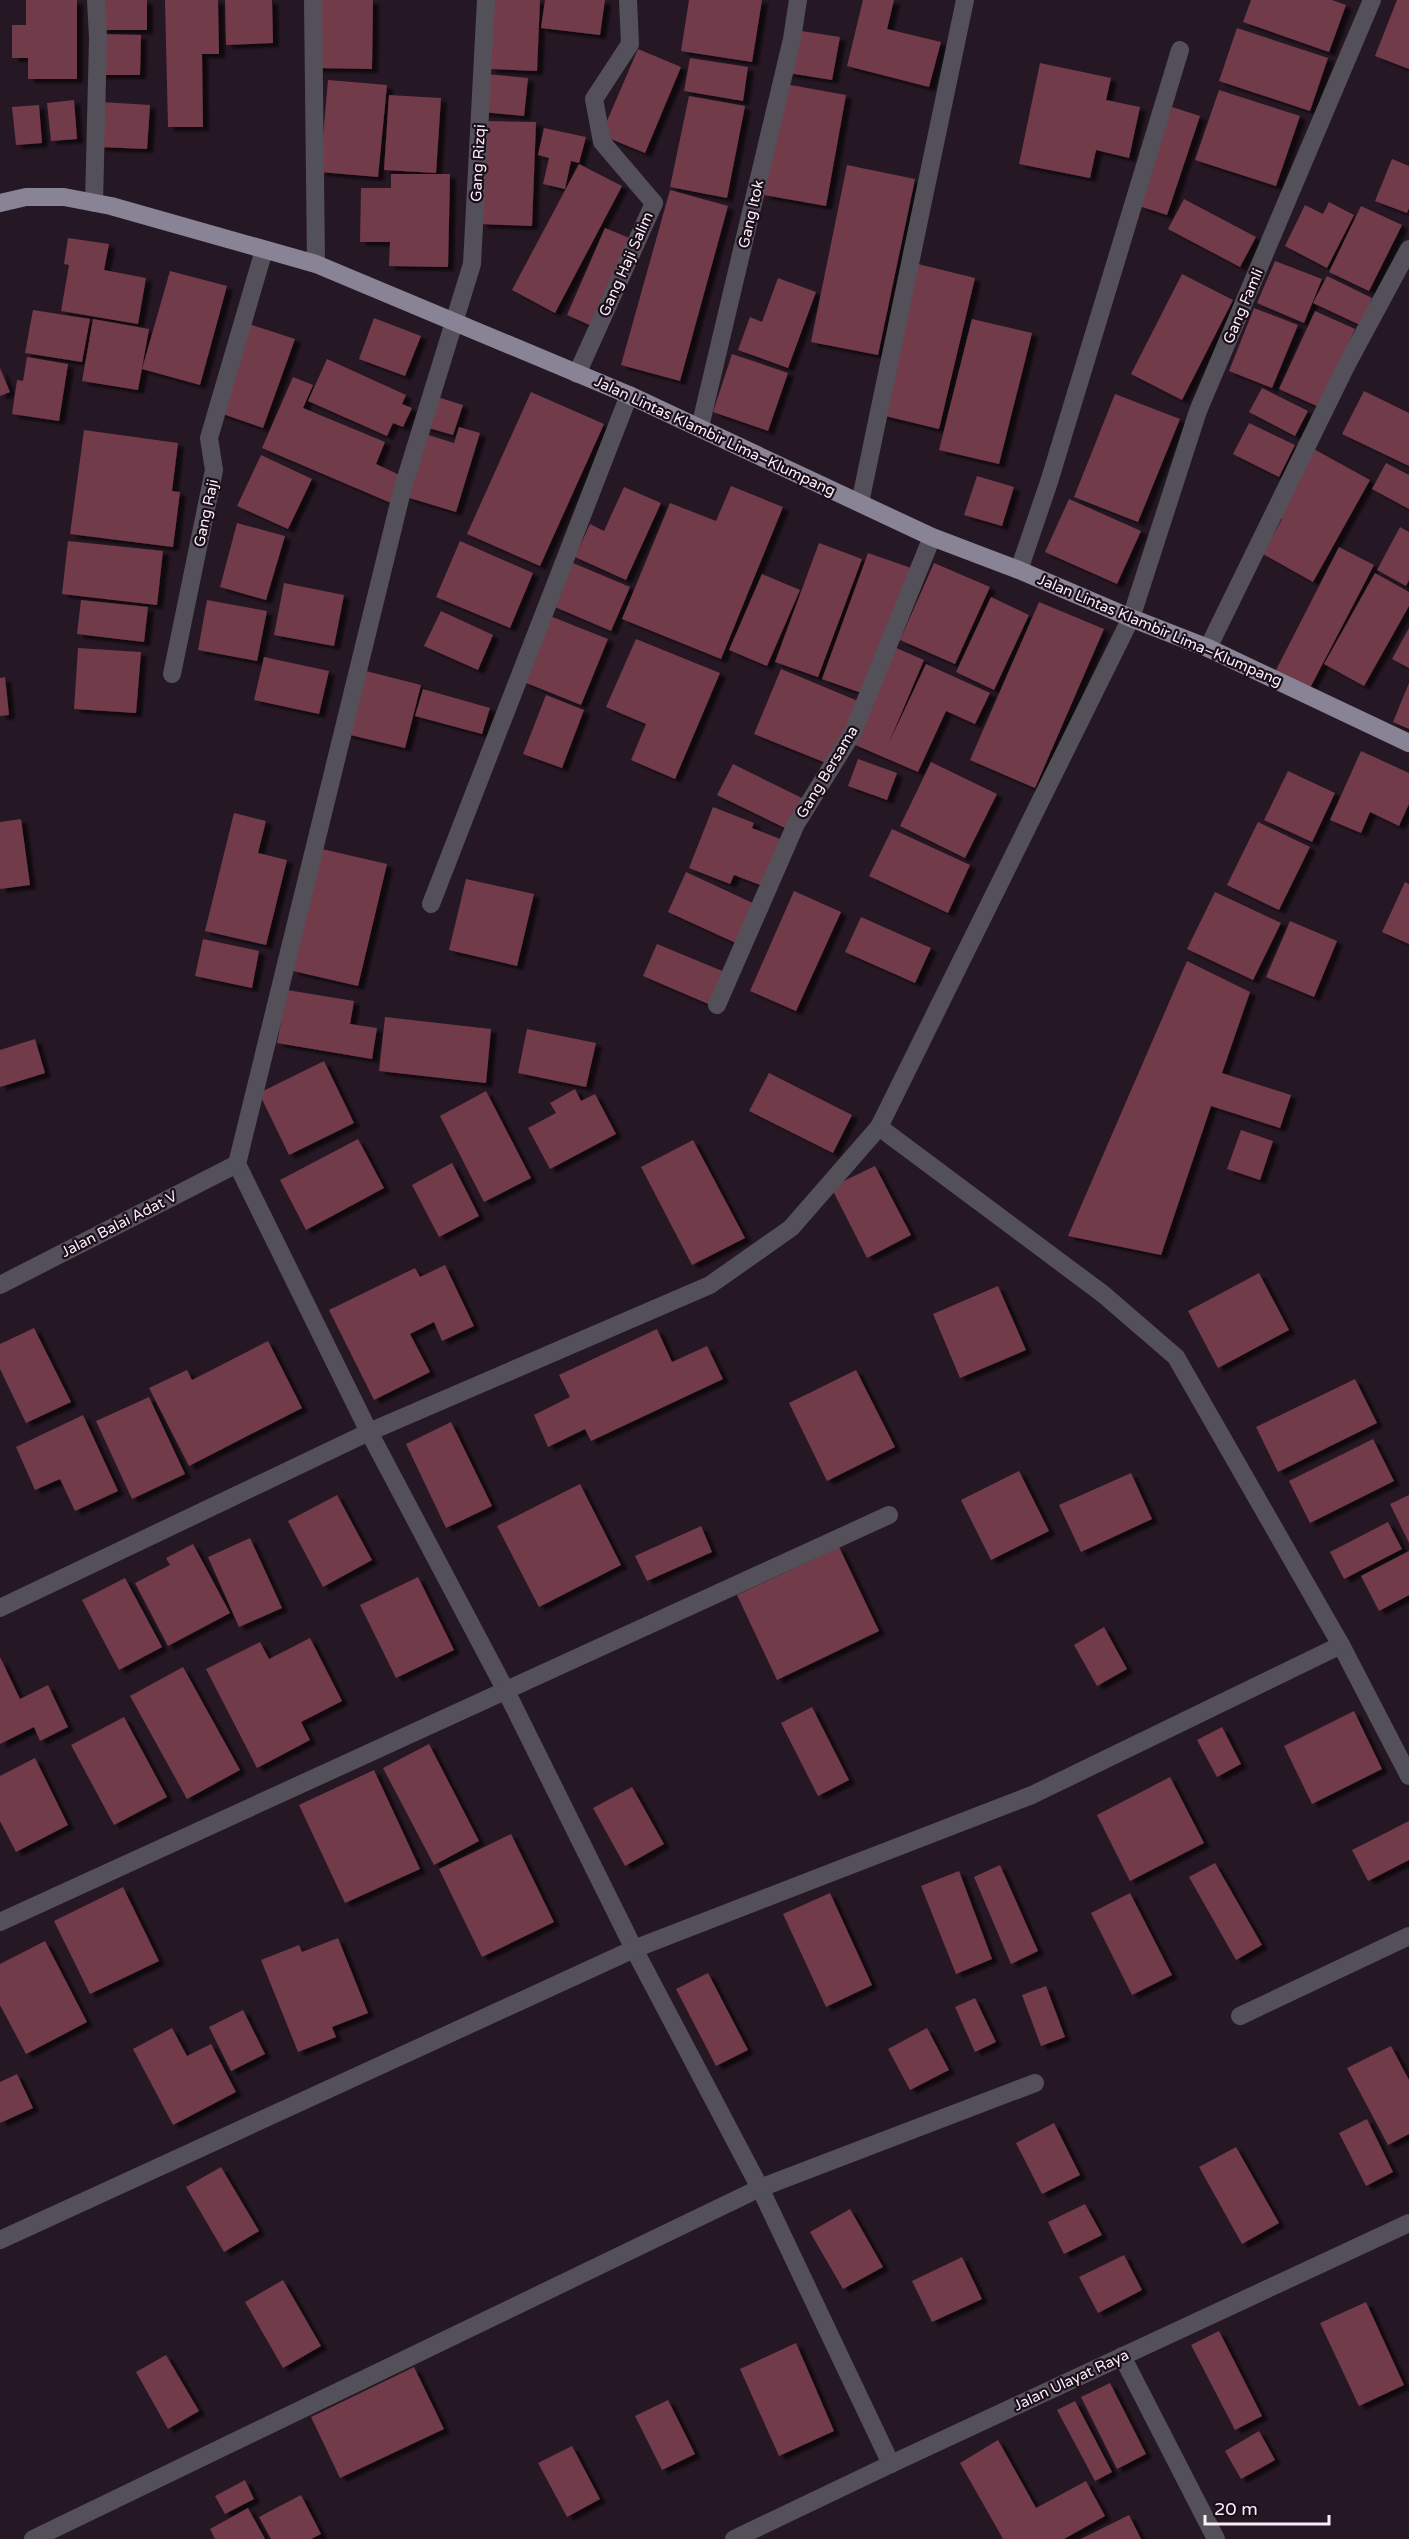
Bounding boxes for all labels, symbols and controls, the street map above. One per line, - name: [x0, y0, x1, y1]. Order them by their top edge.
- street label: Gang Rizqi: [467, 124, 489, 202]
- street label: Gang Itok: [734, 178, 768, 250]
- street label: Gang Haji Salim: [595, 209, 657, 319]
- street label: Gang Famli: [1219, 266, 1267, 346]
- street label: Jalan Lintas Klambir Lima–Klumpang: [592, 372, 838, 500]
- street label: Gang Raji: [190, 477, 222, 549]
- street label: Jalan Lintas Klambir Lima–Klumpang: [1035, 570, 1285, 690]
- street label: Gang Bersama: [792, 723, 862, 821]
- street label: Jalan Balai Adat V: [58, 1187, 181, 1261]
- street label: Jalan Ulayat Raya: [1011, 2345, 1131, 2415]
- scale bar: [1205, 2488, 1330, 2526]
- text: 20 m: [1214, 2498, 1258, 2520]

